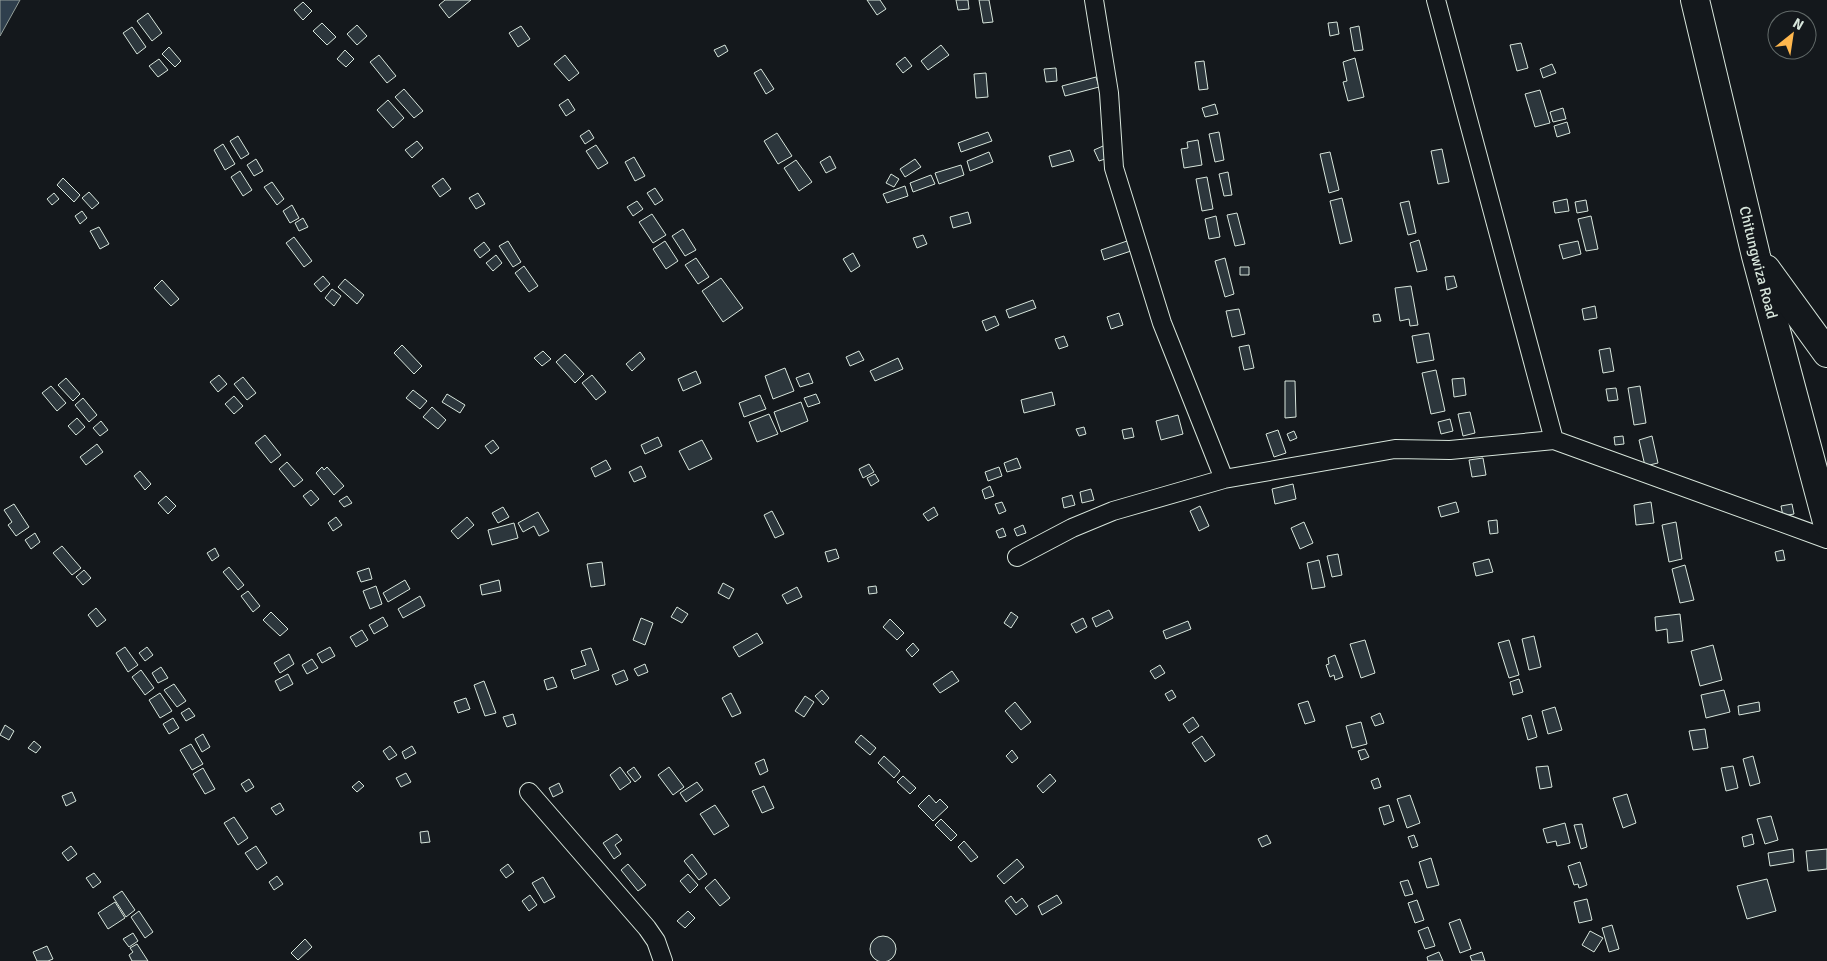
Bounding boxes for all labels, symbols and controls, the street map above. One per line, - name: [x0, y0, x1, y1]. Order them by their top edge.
- north arrow: [1767, 10, 1817, 60]
- text: N: [1790, 14, 1807, 34]
- street label: Chitungwiza Road: [1735, 204, 1781, 321]

